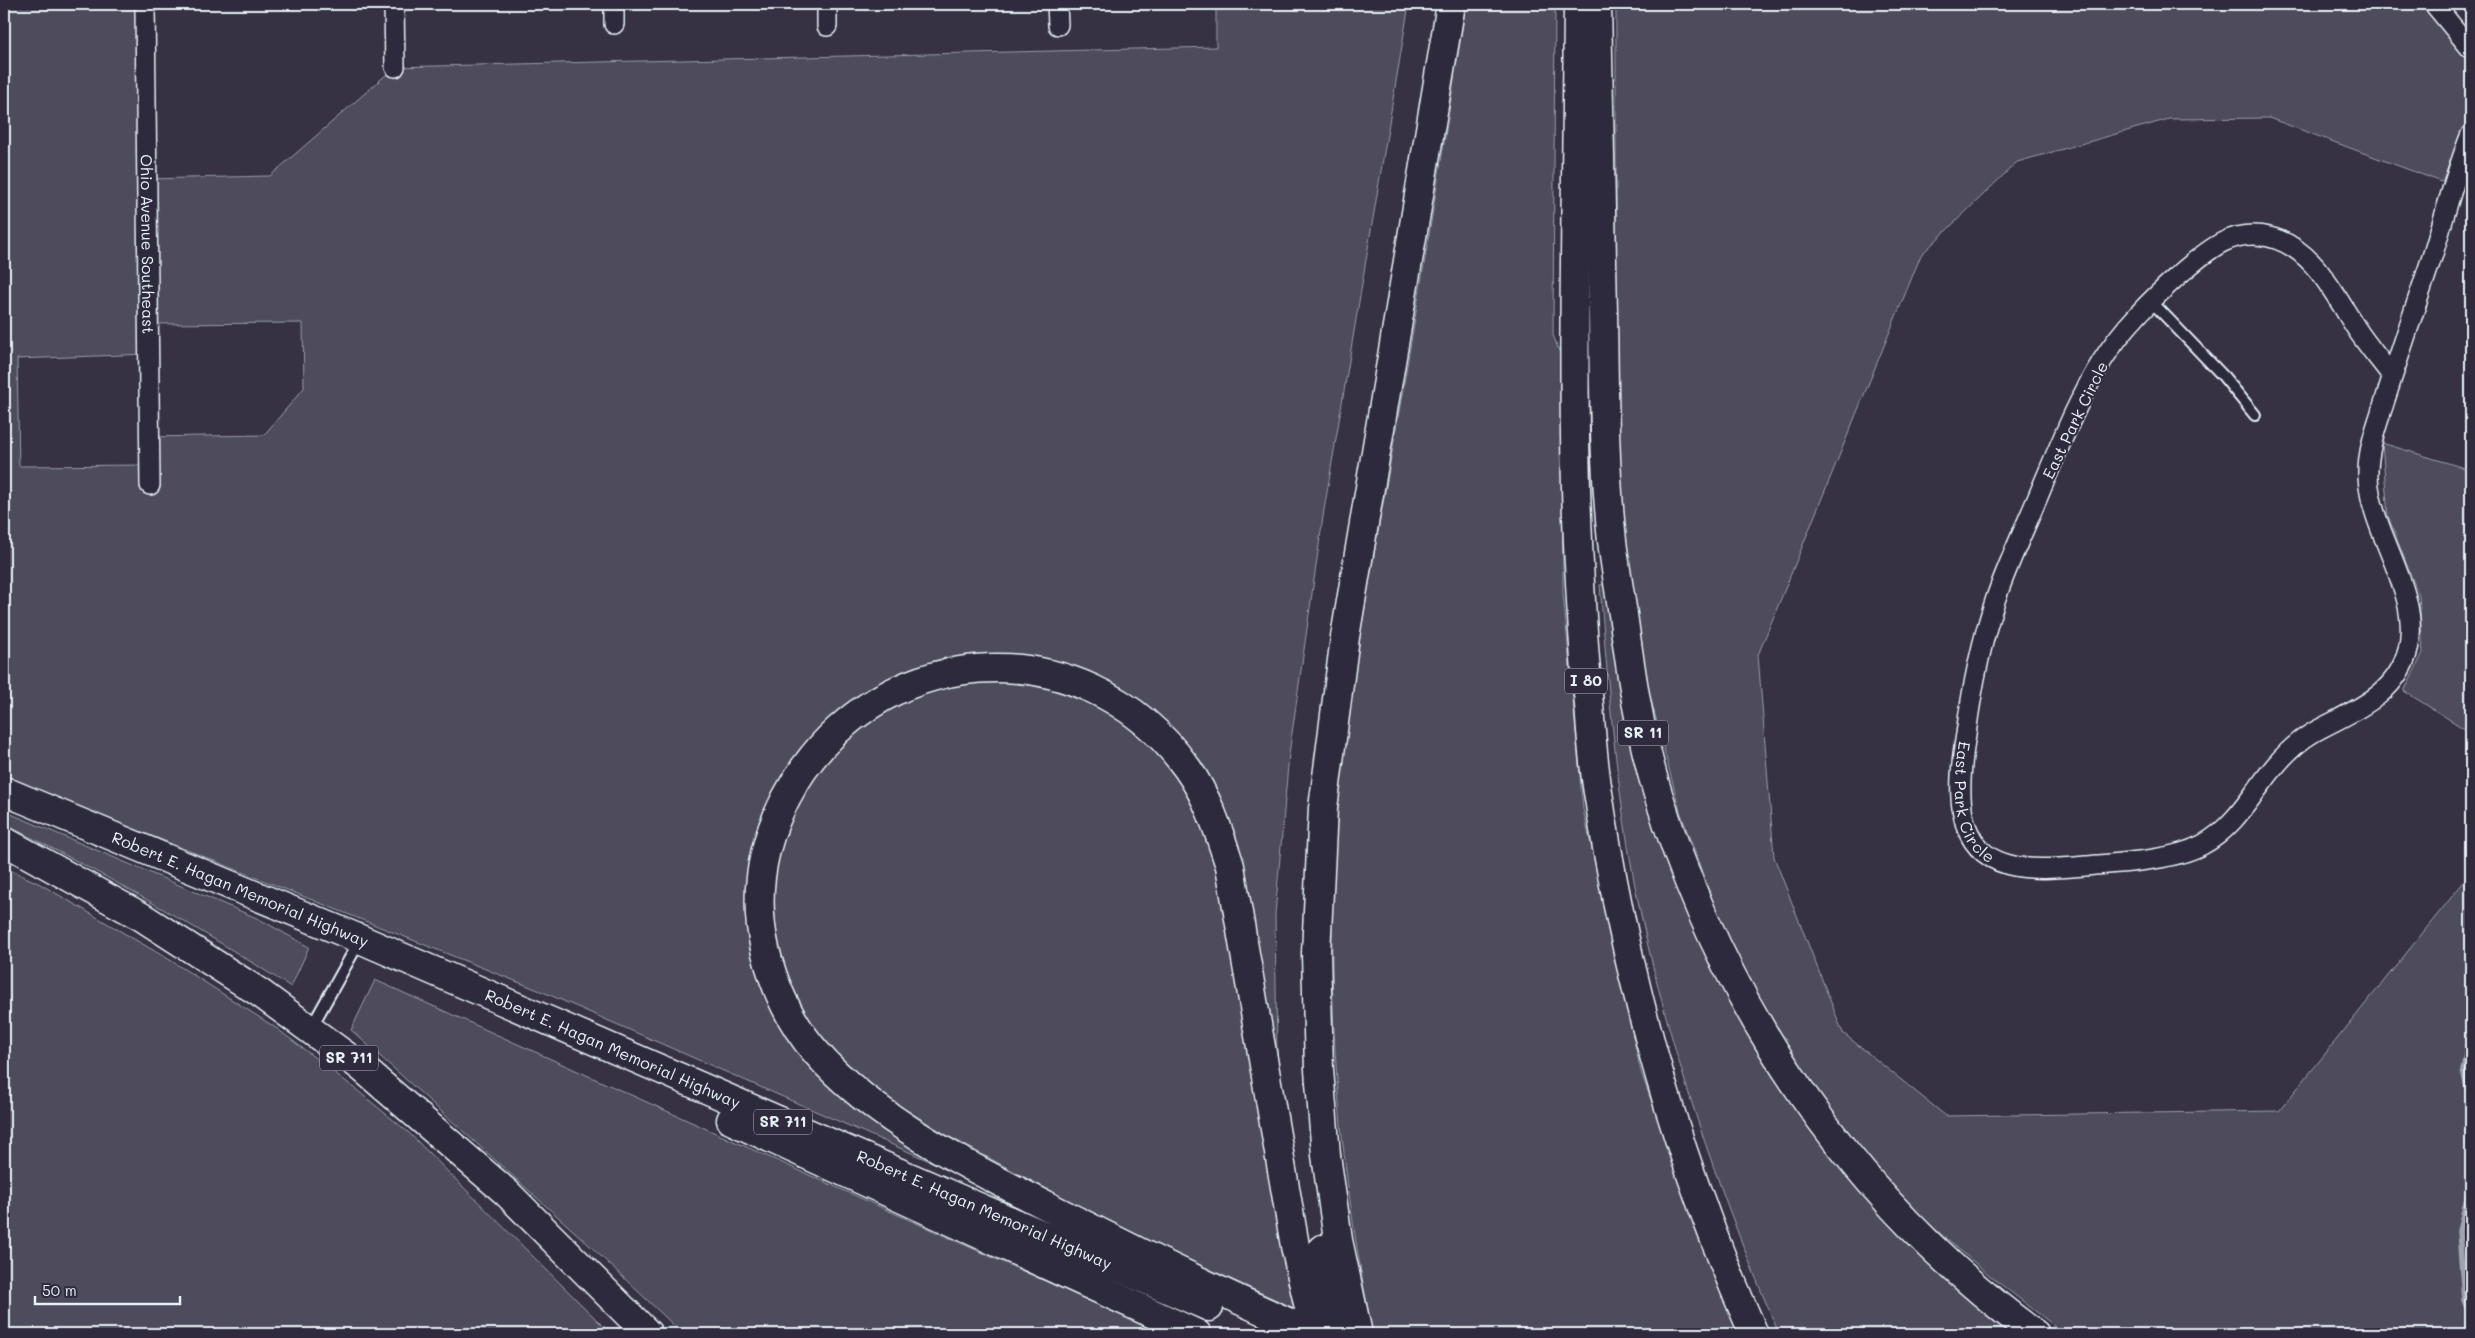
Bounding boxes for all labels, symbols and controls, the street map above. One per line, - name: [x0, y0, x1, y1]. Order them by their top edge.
- street label: Ohio Avenue Southeast: [137, 154, 159, 334]
- street label: East Park Circle: [2037, 358, 2112, 482]
- road number: I 80: [1565, 668, 1607, 694]
- road number: SR 11: [1618, 720, 1668, 746]
- street label: East Park Circle: [1951, 740, 1999, 867]
- street label: Robert E. Hagan Memorial Highway: [109, 826, 372, 952]
- street label: Robert E. Hagan Memorial Highway: [482, 984, 744, 1113]
- road number: SR 711: [320, 1046, 378, 1070]
- road number: SR 711: [754, 1110, 812, 1134]
- street label: Robert E. Hagan Memorial Highway: [854, 1145, 1115, 1274]
- scale bar: [35, 1273, 180, 1305]
- text: 50 m: [42, 1280, 77, 1300]

